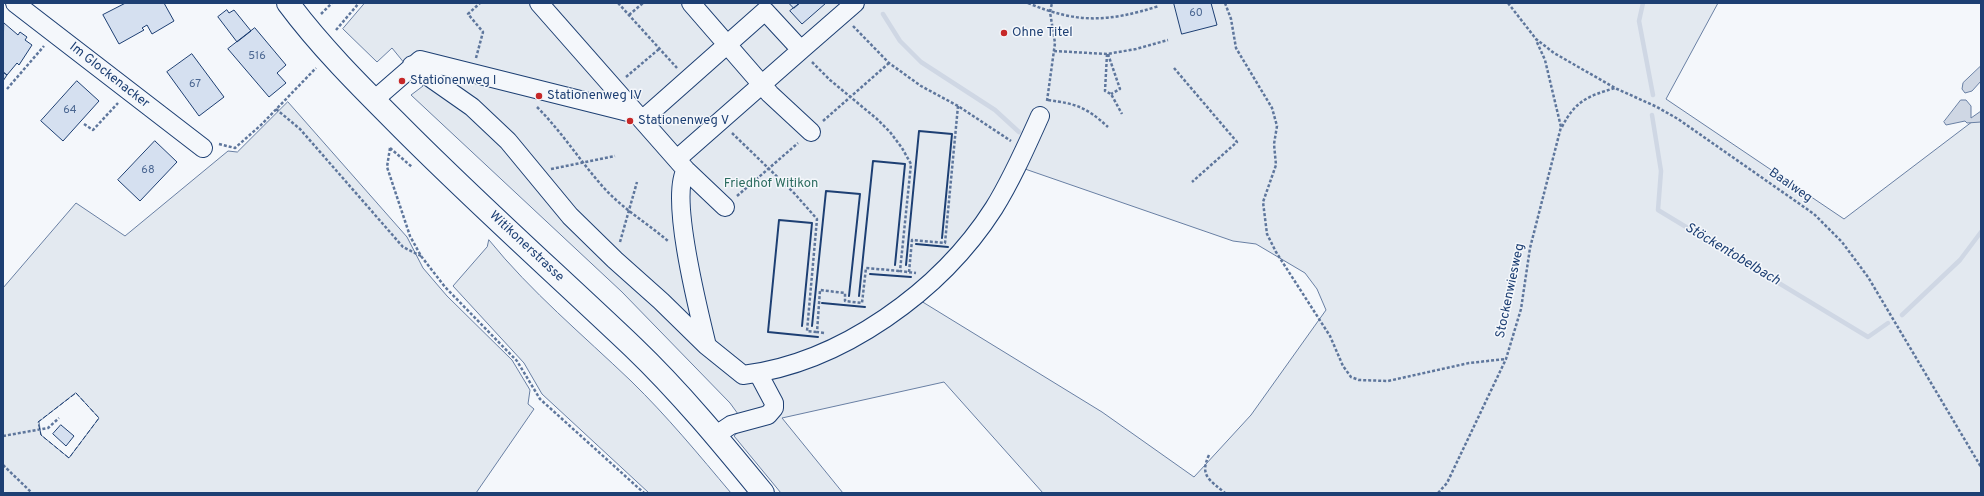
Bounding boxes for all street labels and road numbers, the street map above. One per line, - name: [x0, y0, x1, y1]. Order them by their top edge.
- street label: Im Glockenacker: [66, 40, 152, 112]
- street label: Baalweg: [1765, 165, 1815, 207]
- street label: Witikonerstrasse: [485, 208, 567, 286]
- street label: Stockenwiesweg: [1493, 242, 1529, 340]

